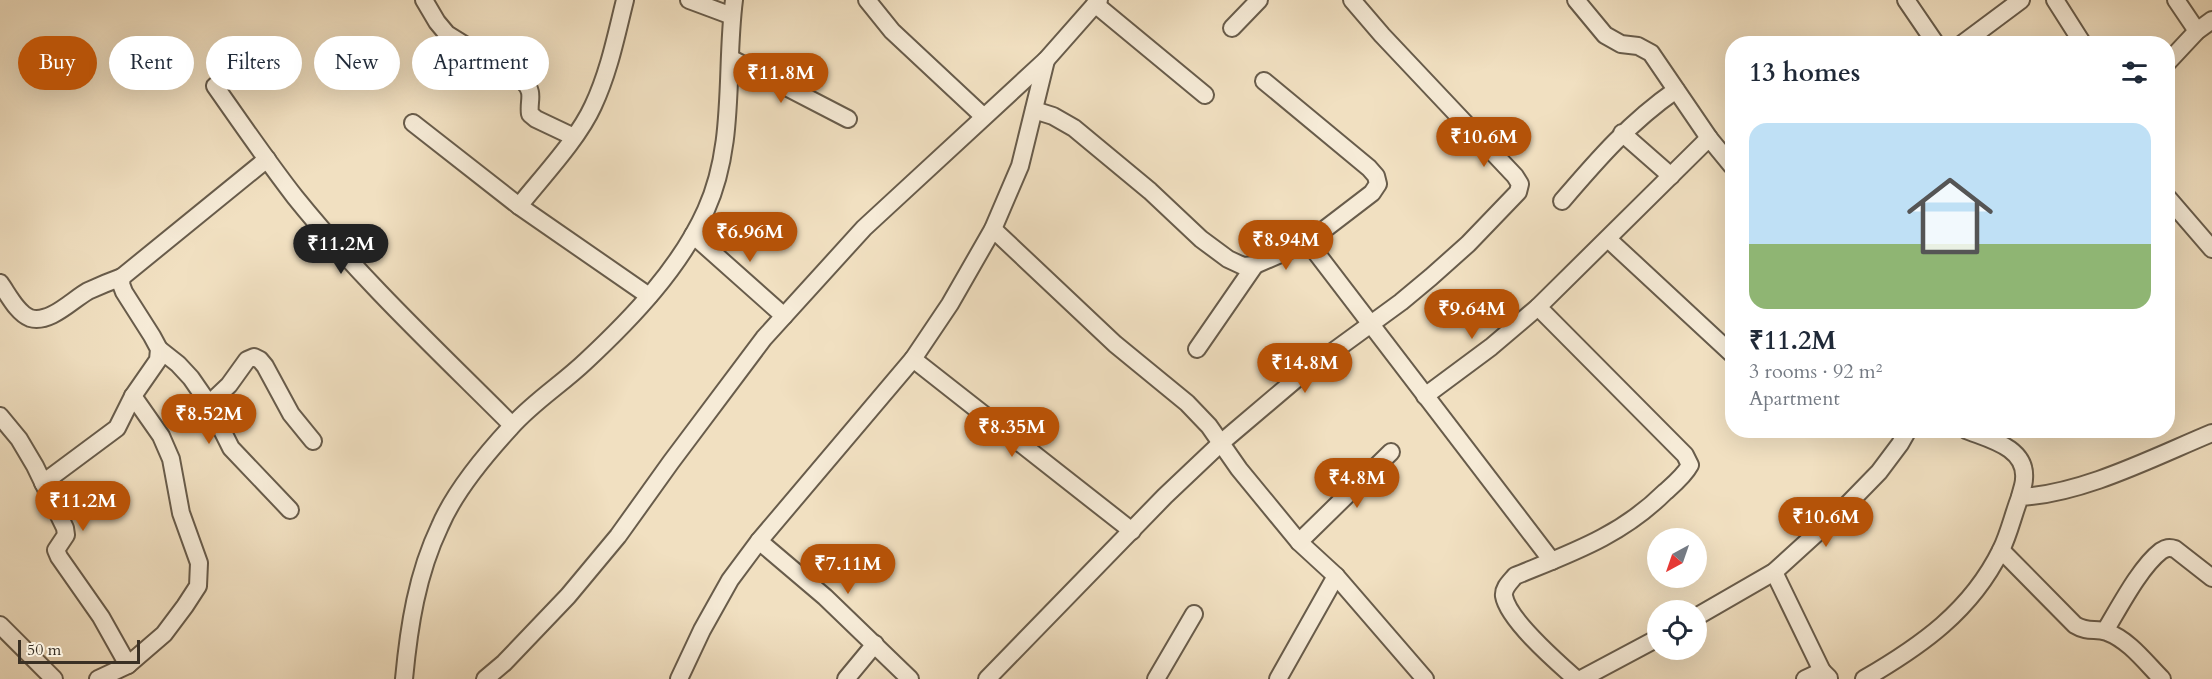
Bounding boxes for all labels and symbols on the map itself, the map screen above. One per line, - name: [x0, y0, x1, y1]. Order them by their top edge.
- pin: ₹11.8M: [732, 53, 830, 104]
- pin: ₹10.6M: [1435, 117, 1533, 168]
- pin: ₹6.96M: [701, 212, 799, 263]
- pin: ₹8.94M: [1237, 220, 1335, 271]
- pin: ₹11.2M: [292, 224, 390, 275]
- pin: ₹9.64M: [1423, 289, 1521, 340]
- pin: ₹14.8M: [1256, 343, 1354, 394]
- pin: ₹8.52M: [160, 394, 258, 445]
- pin: ₹8.35M: [963, 407, 1061, 458]
- pin: ₹4.8M: [1315, 458, 1399, 509]
- pin: ₹11.2M: [34, 481, 132, 532]
- pin: ₹10.6M: [1777, 497, 1875, 548]
- north arrow: [1647, 528, 1707, 588]
- pin: ₹7.11M: [799, 544, 897, 595]
- scale bar: [18, 637, 140, 664]

